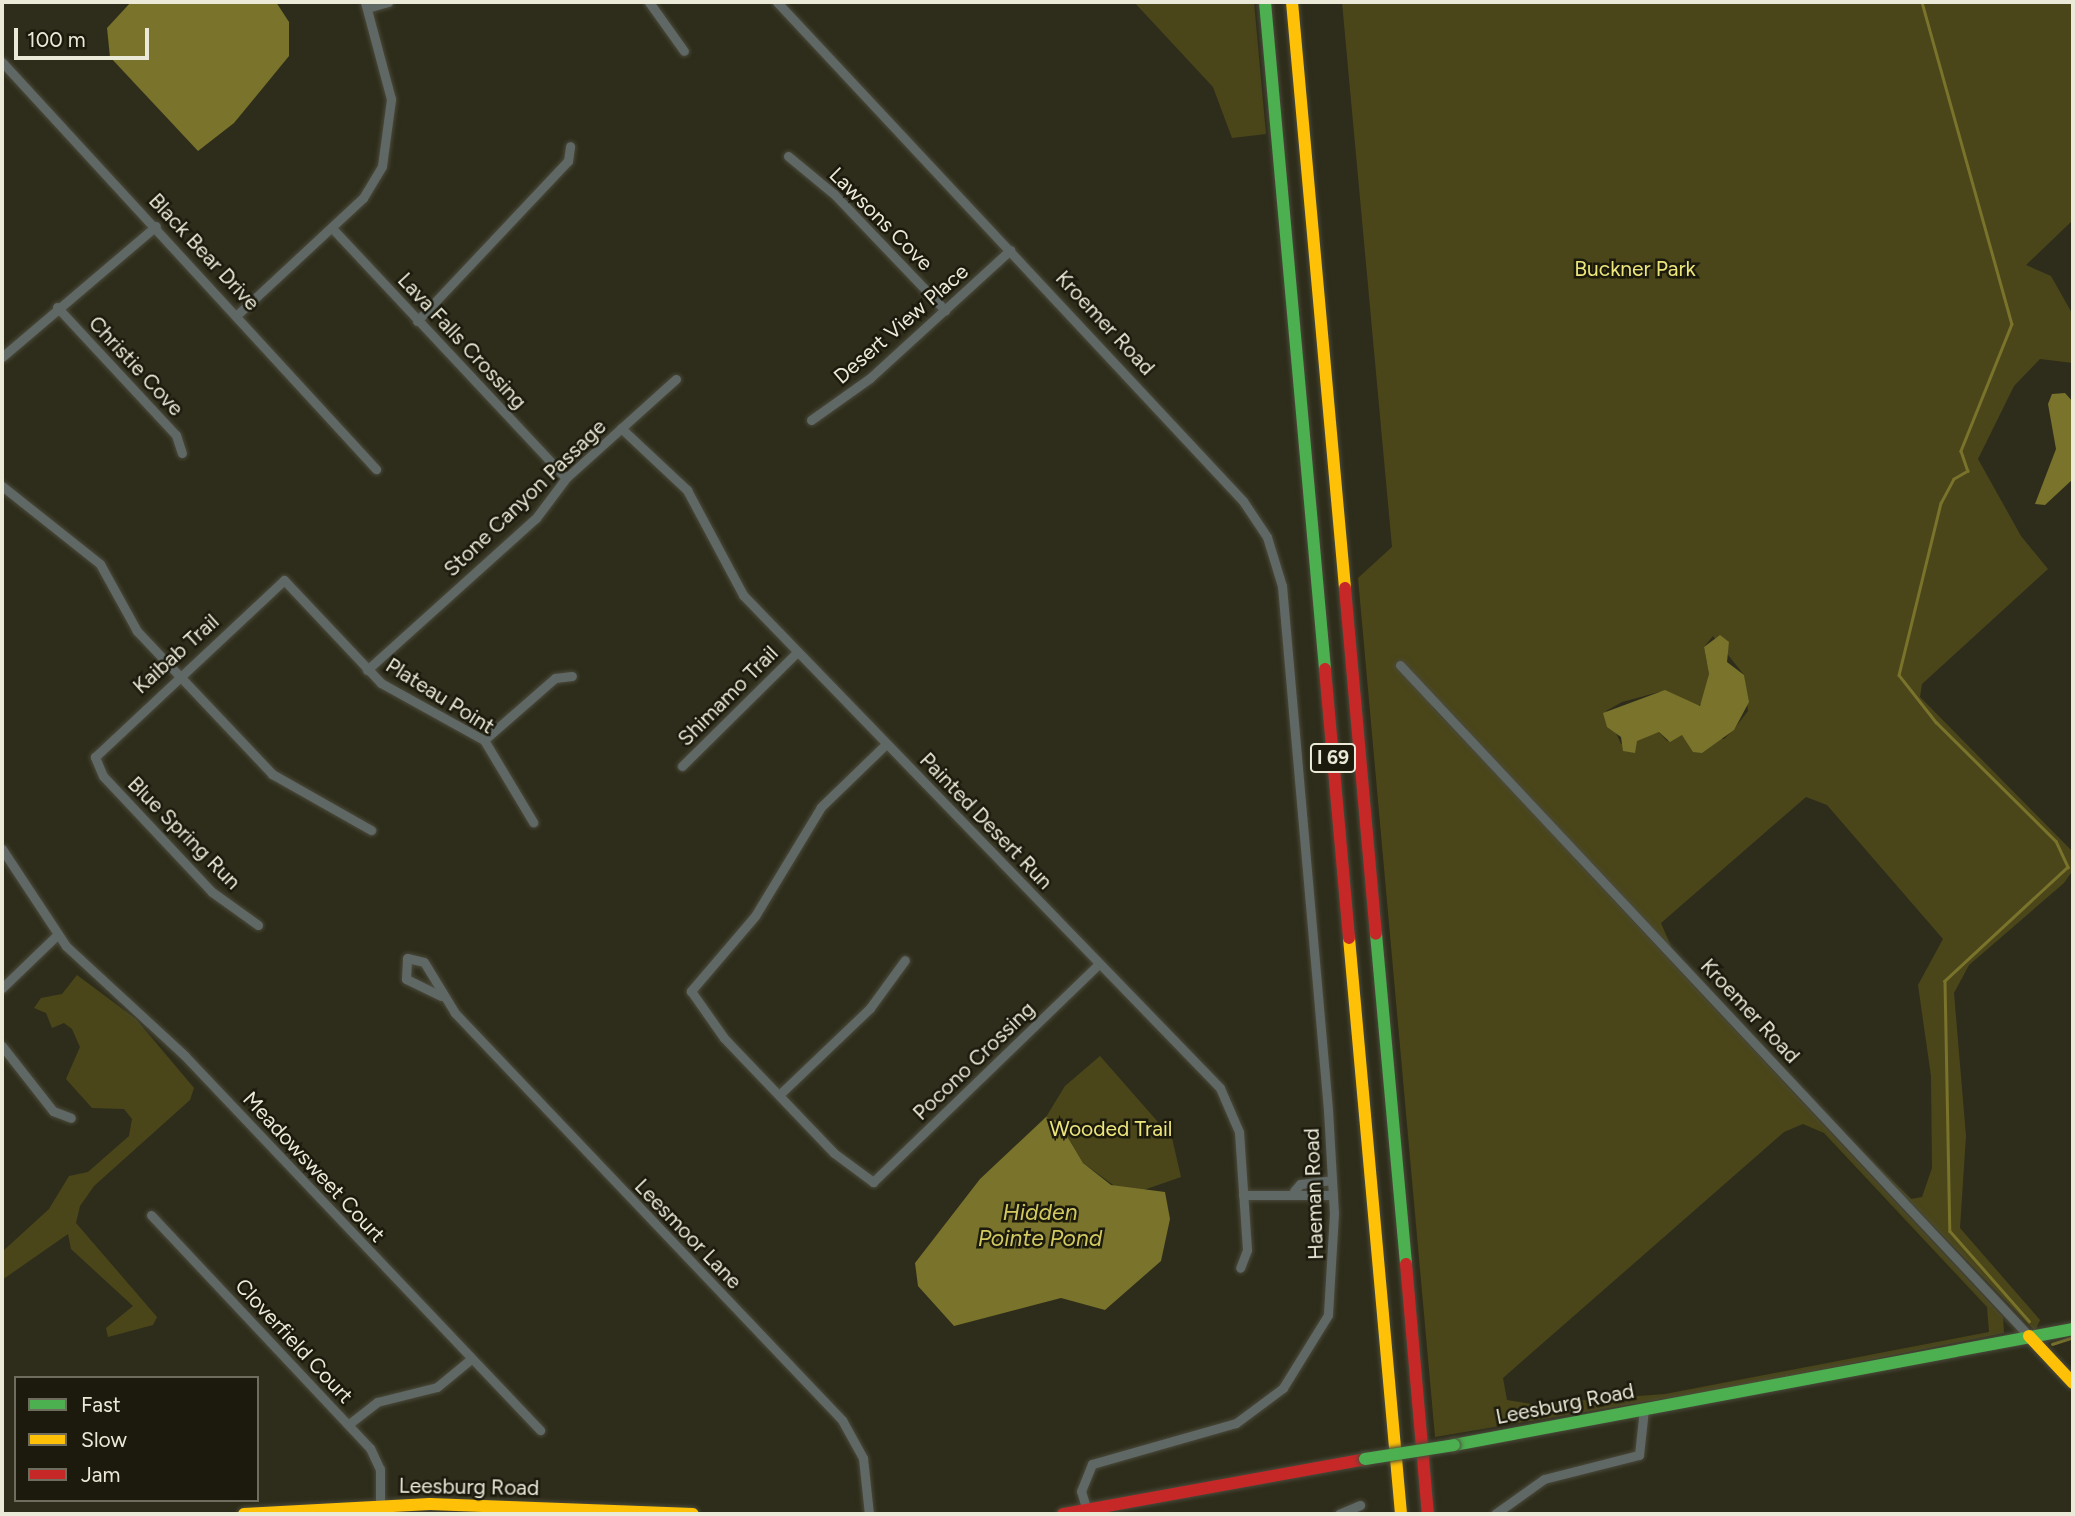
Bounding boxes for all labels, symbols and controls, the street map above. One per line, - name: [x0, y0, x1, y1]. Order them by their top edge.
- scale bar: [18, 14, 152, 58]
- text: 100 m: [27, 27, 86, 52]
- street label: Lawsons Cove: [824, 162, 938, 276]
- street label: Black Bear Drive: [143, 188, 265, 316]
- park label: Buckner Park: [1574, 256, 1696, 282]
- street label: Desert View Place: [829, 259, 973, 389]
- street label: Kroemer Road: [1050, 266, 1160, 380]
- street label: Lava Falls Crossing: [392, 268, 532, 414]
- street label: Christie Cove: [83, 311, 189, 421]
- street label: Stone Canyon Passage: [439, 414, 611, 582]
- street label: Kaibab Trail: [128, 609, 224, 699]
- street label: Shimamo Trail: [673, 641, 783, 751]
- street label: Plateau Point: [381, 653, 499, 739]
- road number: I 69: [1308, 743, 1358, 774]
- street label: Painted Desert Run: [914, 747, 1058, 895]
- street label: Blue Spring Run: [122, 771, 246, 895]
- street label: Kroemer Road: [1695, 954, 1805, 1068]
- street label: Pocono Crossing: [908, 996, 1040, 1126]
- street label: Meadowsweet Court: [238, 1086, 390, 1248]
- park label: Wooded Trail: [1050, 1116, 1172, 1142]
- street label: Haeman Road: [1299, 1128, 1329, 1260]
- street label: Leesmoor Lane: [629, 1174, 747, 1294]
- water label: Hidden Pointe Pond: [978, 1198, 1102, 1252]
- street label: Cloverfield Court: [230, 1273, 358, 1409]
- legend: [14, 1376, 259, 1502]
- street label: Leesburg Road: [1494, 1378, 1636, 1430]
- text: Fast: [81, 1392, 121, 1417]
- text: Slow: [81, 1427, 127, 1452]
- text: Jam: [81, 1462, 120, 1487]
- street label: Leesburg Road: [398, 1473, 540, 1501]

